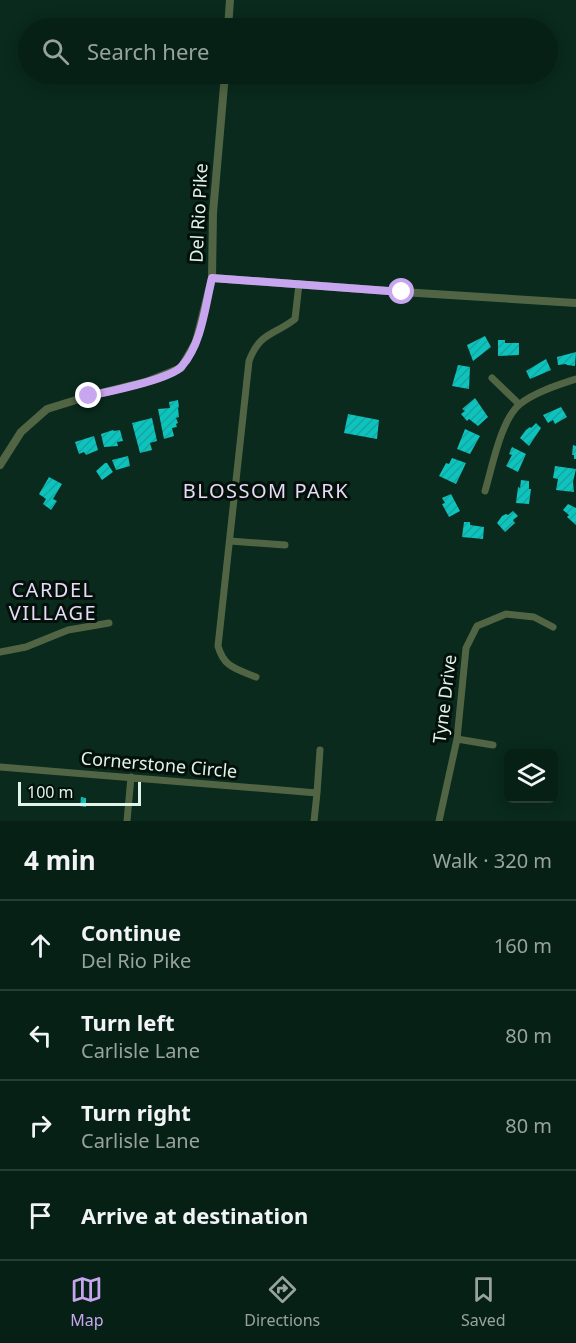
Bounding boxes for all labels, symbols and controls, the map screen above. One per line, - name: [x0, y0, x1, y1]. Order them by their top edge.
- search box: [18, 18, 558, 84]
- icon: search: [39, 35, 72, 68]
- text: Search here: [87, 36, 209, 66]
- street label: Del Rio Pike: [183, 163, 213, 263]
- route start: [388, 278, 414, 304]
- route end: [75, 382, 101, 408]
- district label: BLOSSOM PARK: [183, 477, 349, 504]
- district label: CARDEL VILLAGE: [9, 576, 97, 626]
- street label: Tyne Drive: [427, 653, 461, 745]
- street label: Cornerstone Circle: [80, 745, 238, 783]
- map controls: [504, 749, 558, 803]
- button: layers: [504, 749, 558, 803]
- scale bar: [18, 779, 141, 806]
- text: 100 m: [27, 781, 74, 803]
- text: 4 min: [24, 842, 96, 878]
- text: Walk · 320 m: [433, 847, 552, 874]
- text: Continue: [81, 917, 181, 947]
- icon: ahead: [24, 929, 57, 962]
- text: 160 m: [494, 932, 552, 959]
- text: Del Rio Pike: [81, 947, 191, 974]
- text: Turn left: [81, 1007, 175, 1037]
- icon: left: [24, 1019, 57, 1052]
- text: 80 m: [505, 1022, 552, 1049]
- text: Carlisle Lane: [81, 1037, 200, 1064]
- text: Turn right: [81, 1097, 191, 1127]
- icon: right: [24, 1109, 57, 1142]
- text: 80 m: [505, 1112, 552, 1139]
- text: Carlisle Lane: [81, 1127, 200, 1154]
- icon: arrive: [24, 1199, 57, 1232]
- text: Arrive at destination: [81, 1200, 308, 1230]
- tab: Map: [70, 1273, 104, 1331]
- tab: Directions: [244, 1273, 320, 1331]
- tab: Saved: [461, 1273, 506, 1331]

